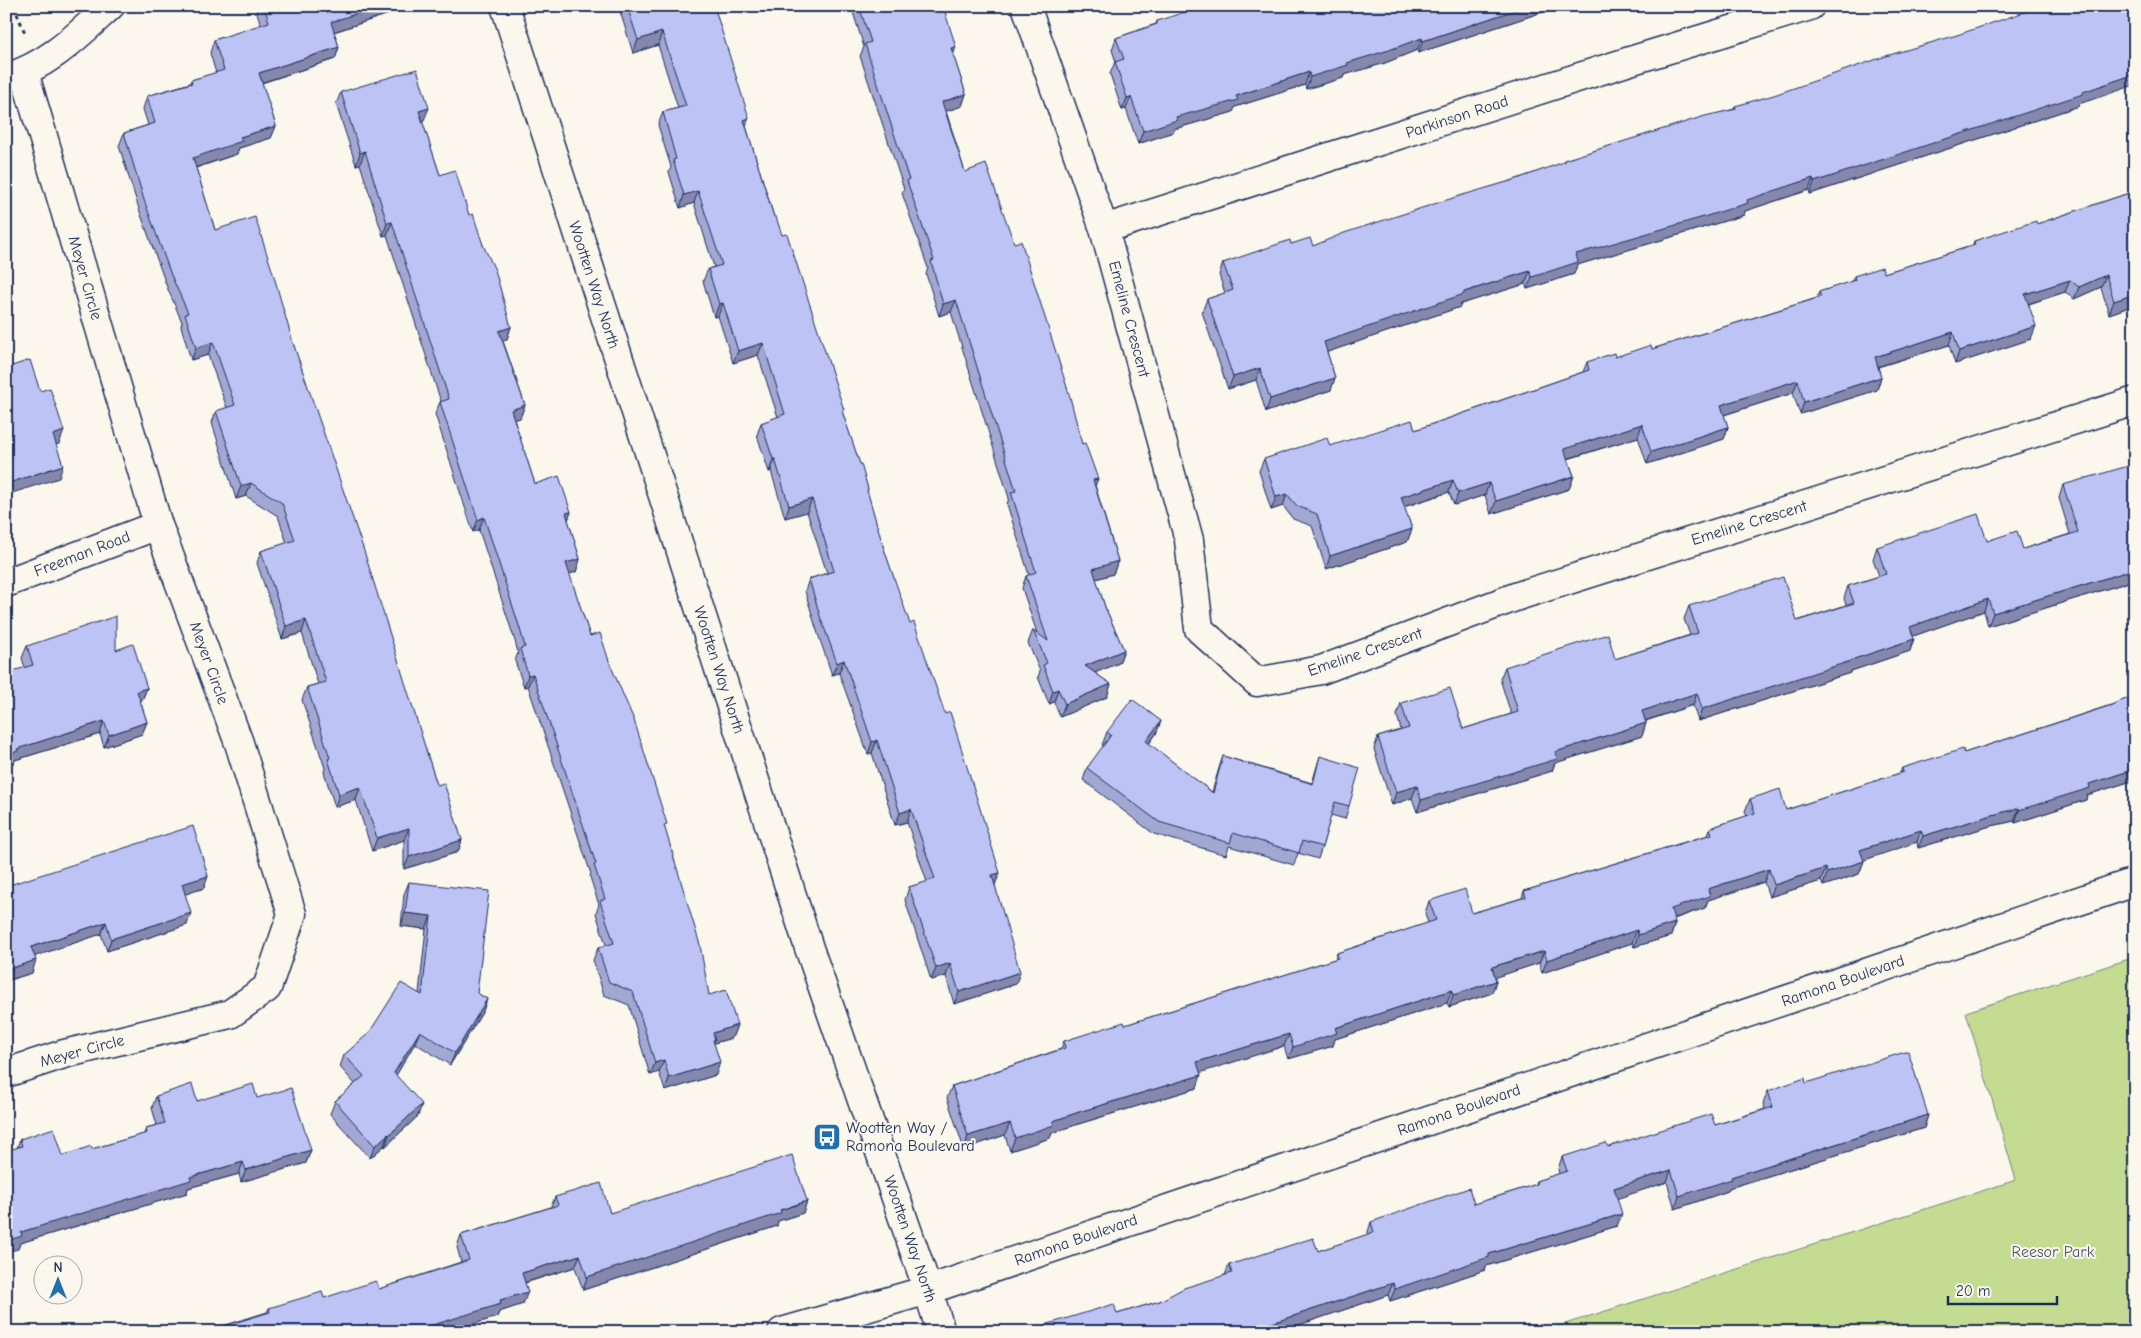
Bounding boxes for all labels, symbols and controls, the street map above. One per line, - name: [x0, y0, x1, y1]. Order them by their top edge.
- street label: Parkinson Road: [1403, 92, 1511, 142]
- street label: Wootten Way North: [565, 219, 623, 351]
- street label: Meyer Circle: [64, 234, 106, 322]
- street label: Emeline Crescent: [1105, 259, 1153, 380]
- street label: Emeline Crescent: [1689, 497, 1809, 549]
- street label: Freeman Road: [31, 527, 133, 581]
- street label: Wootten Way North: [690, 604, 748, 736]
- street label: Meyer Circle: [186, 619, 232, 707]
- street label: Emeline Crescent: [1305, 624, 1425, 680]
- street label: Ramona Boulevard: [1779, 952, 1907, 1010]
- street label: Meyer Circle: [38, 1031, 126, 1071]
- street label: Ramona Boulevard: [1395, 1081, 1523, 1139]
- place label: Wootten Way / Ramona Boulevard: [846, 1119, 975, 1155]
- bus stop icon: Wootten Way / Ramona Boulevard: [812, 1122, 842, 1152]
- street label: Wootten Way North: [880, 1173, 940, 1305]
- street label: Ramona Boulevard: [1012, 1211, 1140, 1269]
- park label: Reesor Park: [2012, 1243, 2095, 1261]
- north arrow: [32, 1256, 82, 1306]
- text: N: [53, 1259, 63, 1276]
- scale bar: [1948, 1273, 2057, 1305]
- text: 20 m: [1956, 1282, 1990, 1300]

